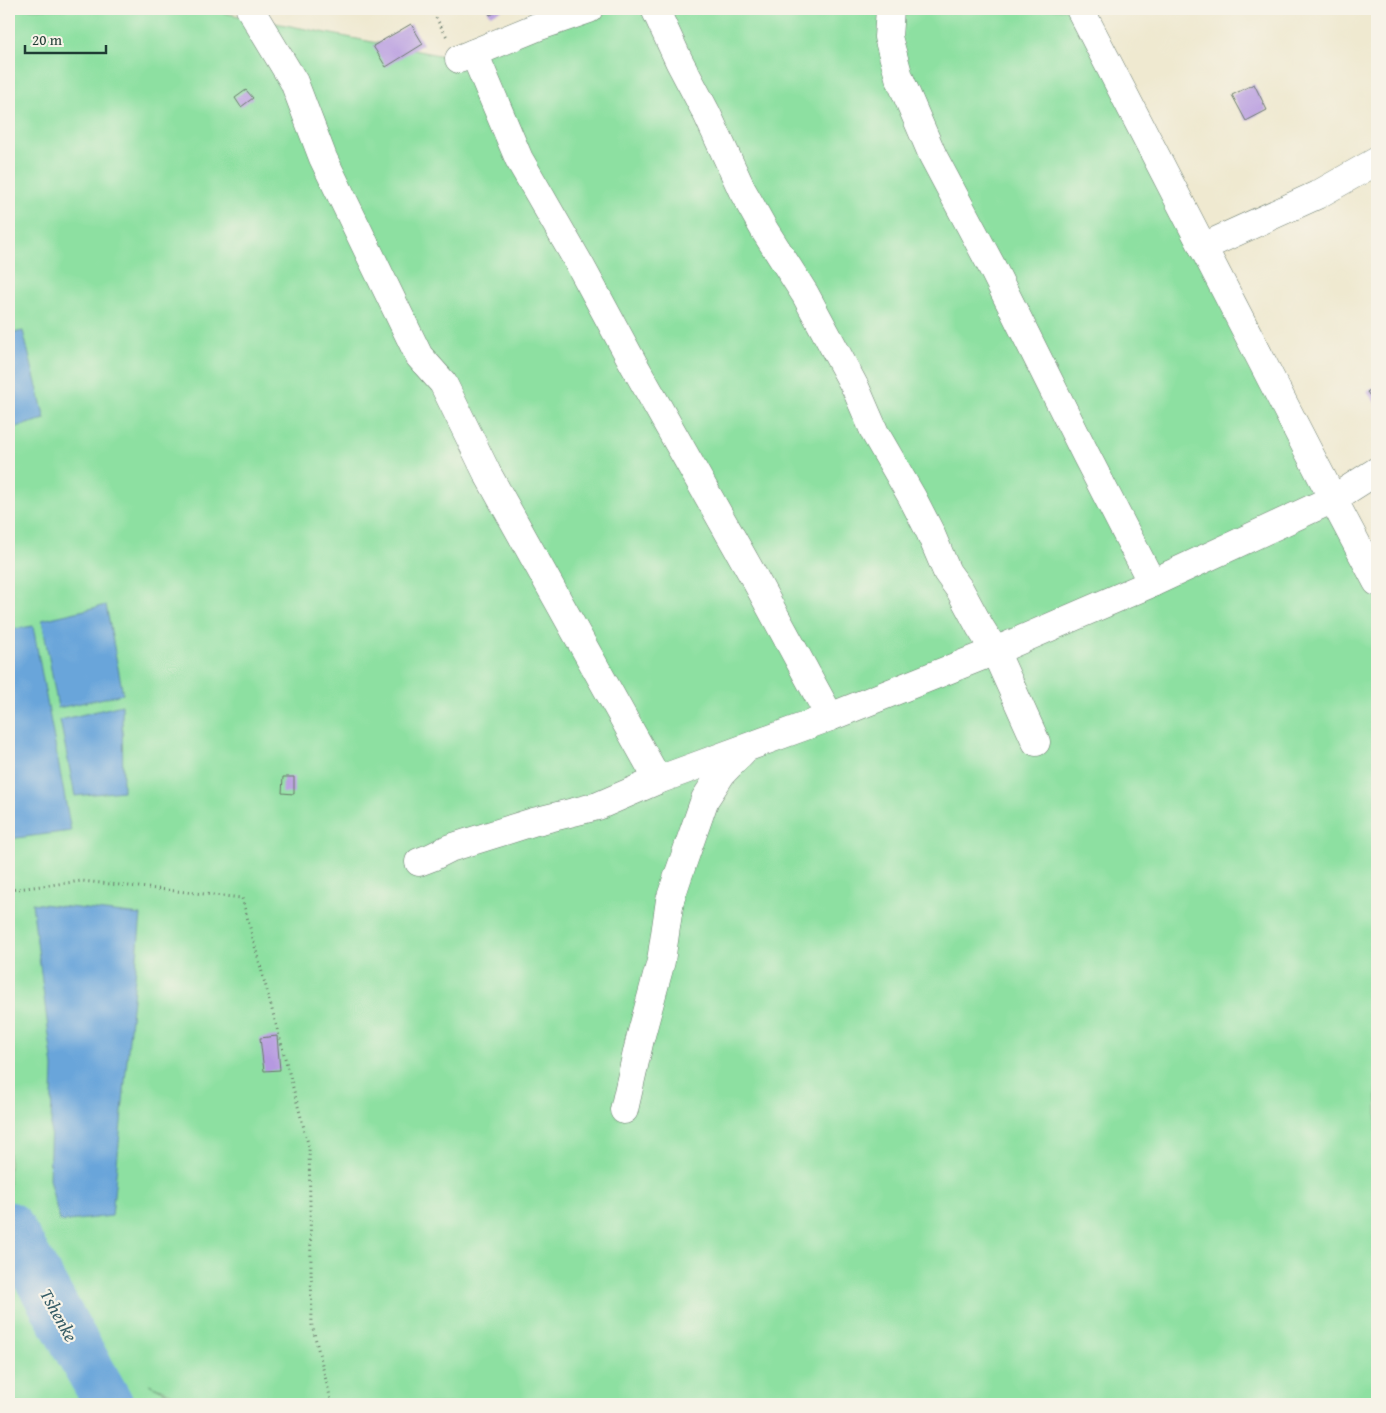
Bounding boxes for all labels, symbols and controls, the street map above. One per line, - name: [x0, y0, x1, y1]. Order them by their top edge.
- scale bar: [25, 22, 106, 54]
- text: 20 m: [32, 29, 63, 50]
- water label: Tshenke: [33, 1284, 85, 1346]

